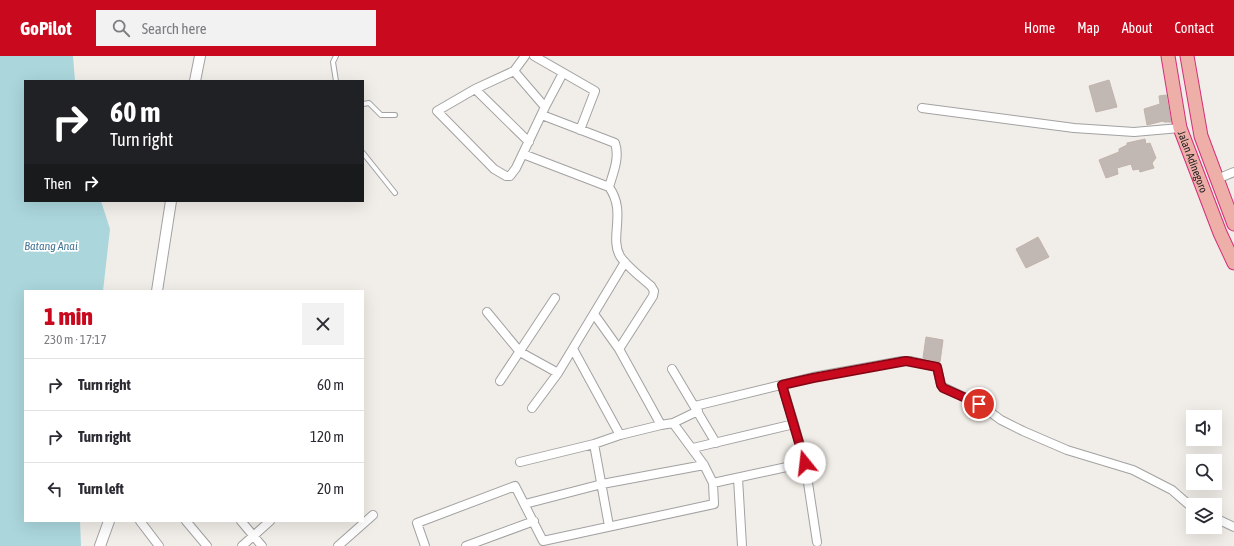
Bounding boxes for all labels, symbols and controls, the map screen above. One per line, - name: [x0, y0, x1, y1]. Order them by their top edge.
- search box: [96, 10, 376, 46]
- text: GoPilot: [20, 17, 72, 39]
- icon: search: [110, 17, 132, 39]
- text: Search here: [142, 20, 206, 37]
- text: Home: [1024, 20, 1055, 36]
- text: Map: [1077, 20, 1100, 36]
- text: About: [1122, 20, 1153, 36]
- text: Contact: [1175, 20, 1214, 36]
- icon: right: [44, 96, 96, 148]
- text: 60 m: [110, 96, 160, 128]
- text: Turn right: [110, 129, 173, 150]
- street label: Jalan Adinegoro: [1176, 129, 1210, 194]
- icon: right: [80, 172, 102, 194]
- text: Then: [44, 175, 72, 192]
- water label: Batang Anai: [24, 239, 78, 253]
- text: 1 min: [44, 303, 93, 330]
- button: close: [302, 303, 344, 345]
- text: 230 m · 17:17: [44, 332, 107, 347]
- icon: right: [44, 374, 66, 396]
- text: Turn right: [78, 376, 131, 393]
- text: 60 m: [317, 376, 344, 393]
- pin: [962, 387, 996, 421]
- icon: arrive: [968, 393, 990, 415]
- map controls: [1186, 410, 1222, 534]
- button: sound: [1186, 410, 1222, 446]
- icon: right: [44, 426, 66, 448]
- text: Turn right: [78, 428, 131, 445]
- text: 120 m: [310, 428, 344, 445]
- position arrow: [784, 442, 826, 484]
- button: search: [1186, 454, 1222, 490]
- icon: left: [44, 478, 66, 500]
- text: Turn left: [78, 480, 124, 497]
- text: 20 m: [317, 480, 344, 497]
- button: layers: [1186, 498, 1222, 534]

